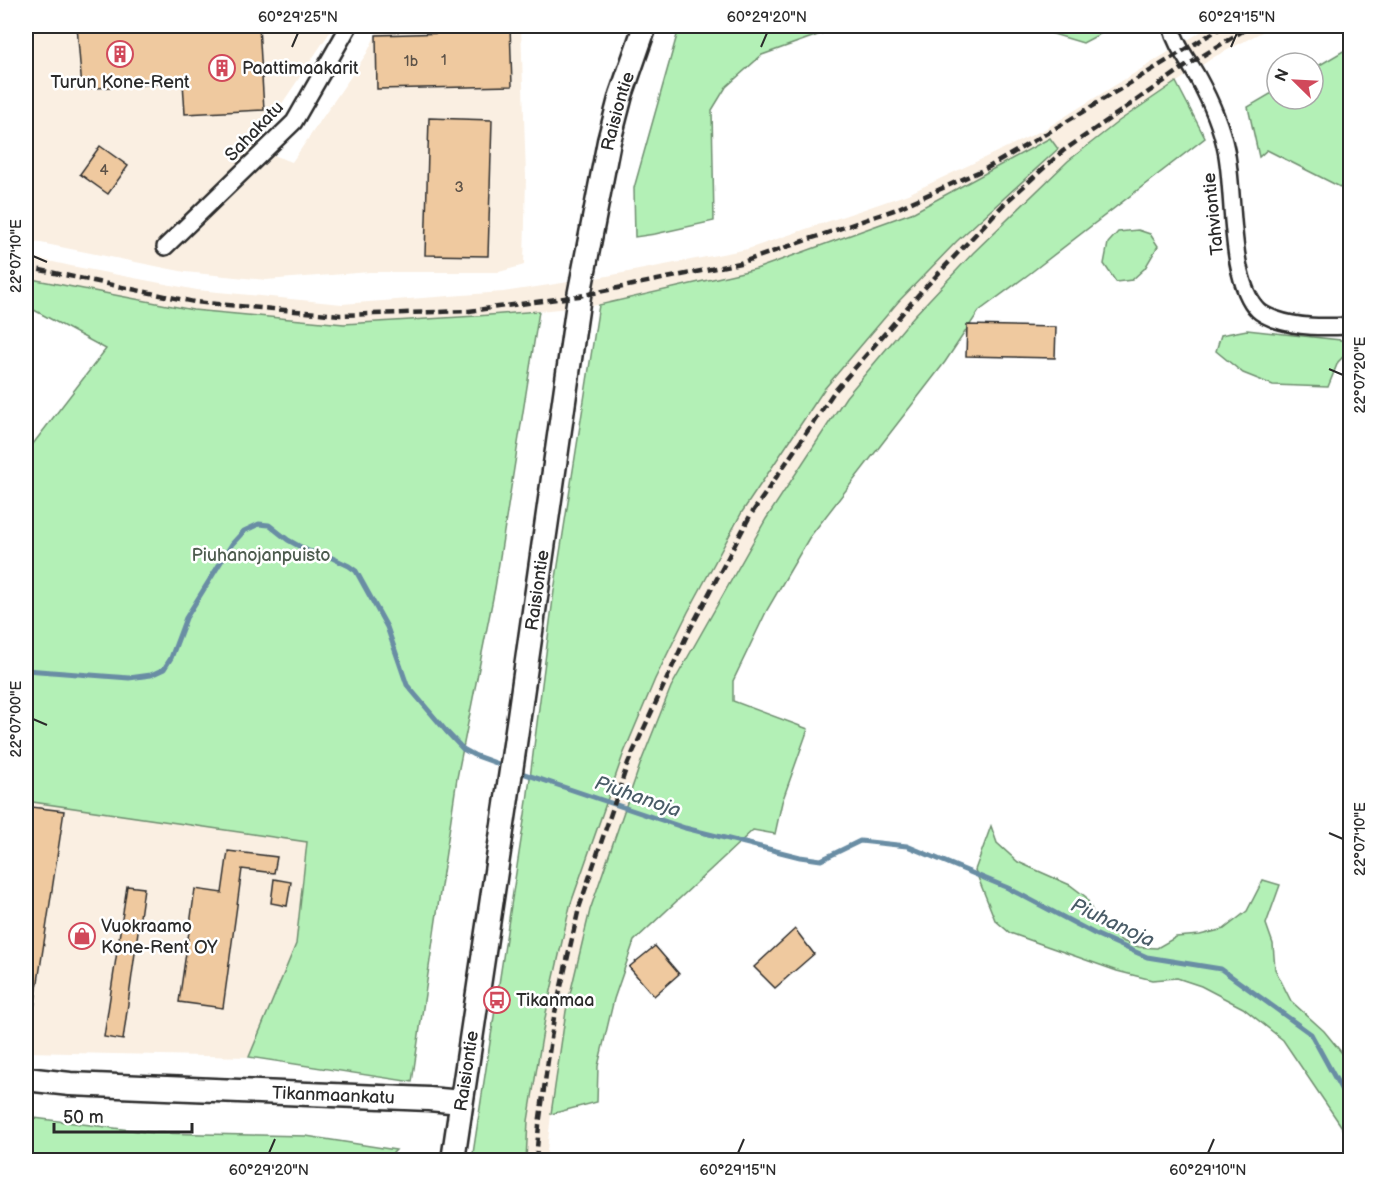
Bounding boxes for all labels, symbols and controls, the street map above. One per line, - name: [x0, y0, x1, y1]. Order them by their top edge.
- text: 60°29'25"N: [258, 8, 338, 27]
- text: 60°29'20"N: [727, 8, 807, 27]
- text: 60°29'15"N: [1198, 8, 1276, 27]
- building icon: Turun Kone-Rent: [105, 39, 135, 69]
- house number: 1: [441, 51, 447, 70]
- north arrow: [1265, 51, 1325, 111]
- house number: 1b: [404, 52, 419, 71]
- building icon: Paattimaakarit: [207, 53, 237, 83]
- place label: Paattimaakarit: [242, 58, 359, 79]
- text: N: [1272, 66, 1294, 85]
- street label: Raisiontie: [597, 69, 639, 153]
- place label: Turun Kone-Rent: [50, 72, 190, 93]
- street label: Sahakatu: [221, 97, 288, 166]
- house number: 4: [99, 161, 109, 180]
- street label: Tahviontie: [1199, 171, 1228, 256]
- house number: 3: [454, 178, 464, 197]
- text: 22°07'10"E: [7, 219, 26, 293]
- text: 22°07'20"E: [1351, 336, 1370, 413]
- park label: Piuhanojanpuisto: [192, 545, 330, 566]
- street label: Raisiontie: [521, 548, 554, 632]
- text: 22°07'00"E: [7, 680, 26, 757]
- water label: Piuhanoja: [591, 771, 684, 823]
- text: 22°07'10"E: [1351, 802, 1370, 876]
- water label: Piuhanoja: [1067, 893, 1158, 953]
- place label: Vuokraamo Kone-Rent OY: [101, 916, 218, 958]
- shop icon: Vuokraamo Kone-Rent OY: [67, 921, 97, 951]
- bus stop icon: Tikanmaa: [482, 985, 512, 1015]
- place label: Tikanmaa: [516, 990, 594, 1011]
- street label: Raisiontie: [450, 1029, 483, 1113]
- street label: Tikanmaankatu: [272, 1082, 395, 1109]
- scale bar: [54, 1096, 192, 1134]
- text: 50 m: [63, 1107, 104, 1128]
- text: 60°29'20"N: [229, 1161, 309, 1180]
- text: 60°29'15"N: [699, 1161, 777, 1180]
- text: 60°29'10"N: [1169, 1161, 1247, 1180]

